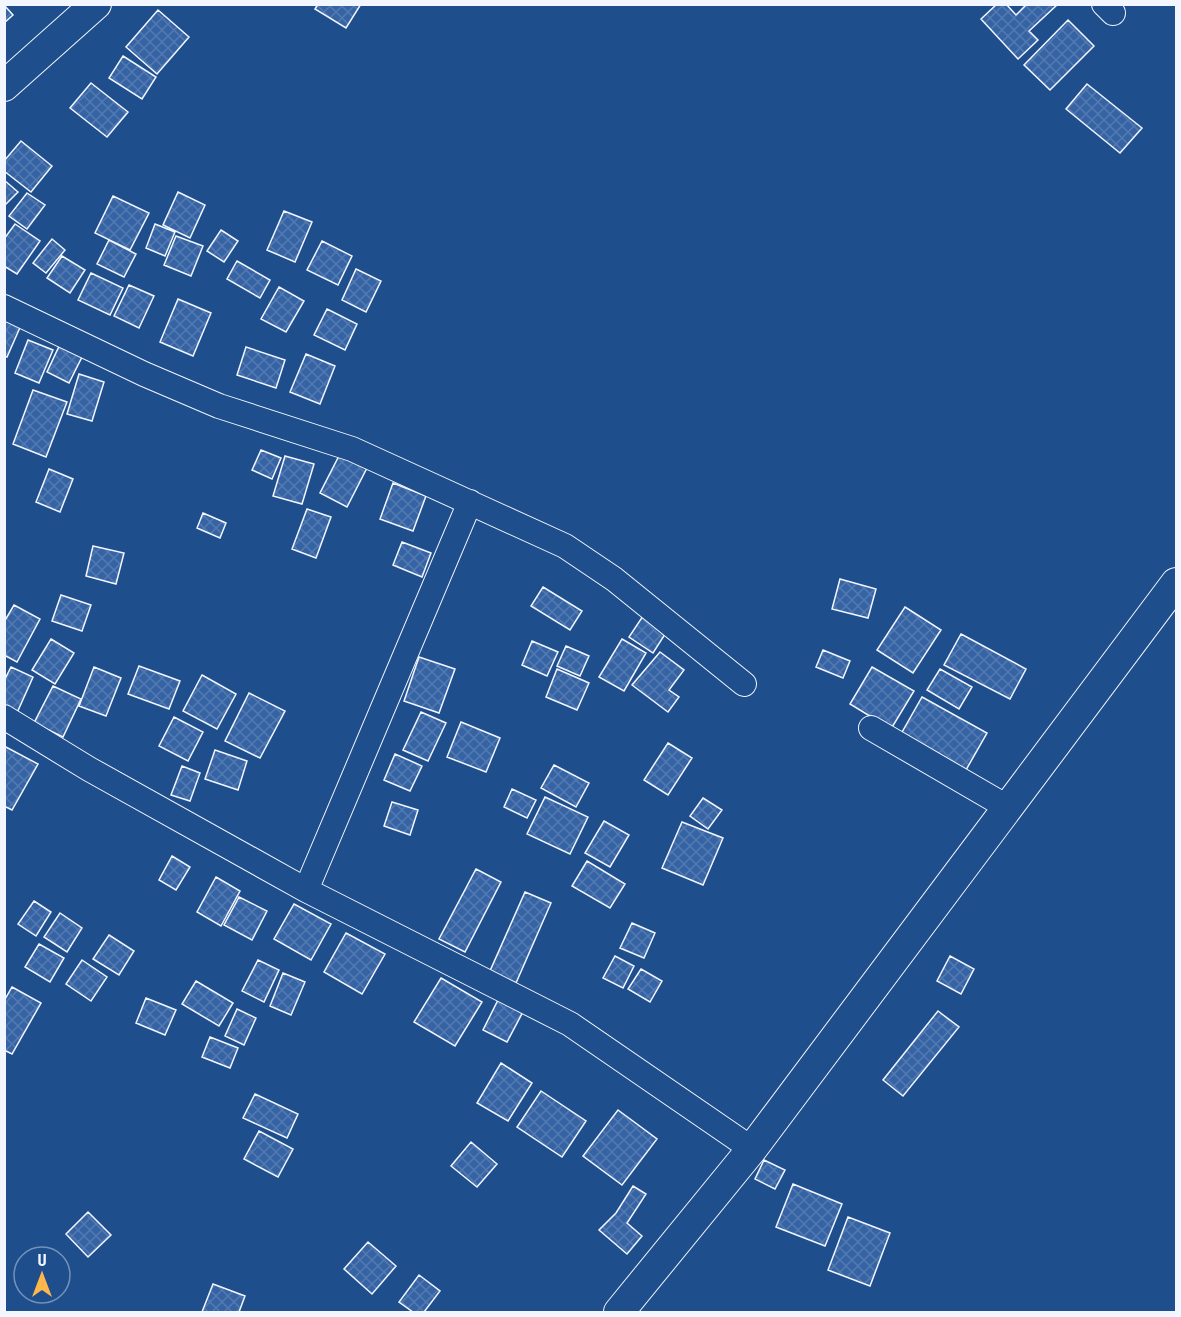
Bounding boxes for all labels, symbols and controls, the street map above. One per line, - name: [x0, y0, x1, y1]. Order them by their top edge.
- north arrow: [12, 1245, 72, 1305]
- text: U: [37, 1251, 47, 1270]

